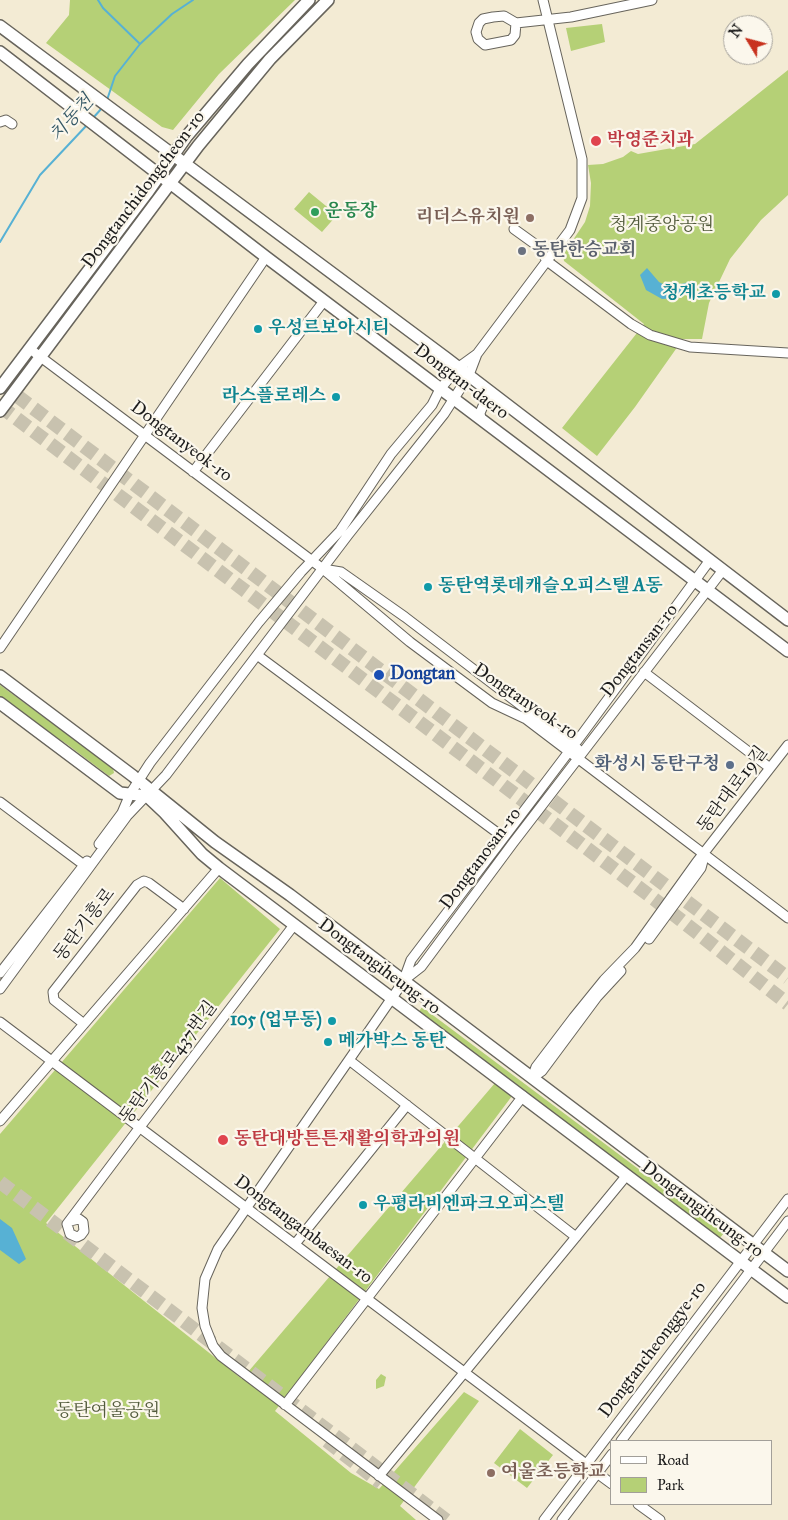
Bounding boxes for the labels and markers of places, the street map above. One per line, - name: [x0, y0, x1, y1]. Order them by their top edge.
- place label: 박영준치과: [607, 130, 694, 152]
- marker: 박영준치과: [589, 134, 603, 148]
- place label: 운동장: [325, 201, 377, 223]
- marker: 운동장: [309, 206, 321, 218]
- place label: 리더스유치원: [416, 207, 520, 229]
- marker: 리더스유치원: [524, 212, 536, 224]
- place label: 동탄한승교회: [532, 240, 636, 262]
- marker: 동탄한승교회: [516, 245, 528, 257]
- place label: 청계초등학교: [662, 283, 766, 305]
- marker: 청계초등학교: [770, 288, 782, 300]
- place label: 우성르보아시티: [268, 318, 390, 340]
- marker: 우성르보아시티: [252, 323, 264, 335]
- place label: 라스플로레스: [222, 386, 326, 408]
- marker: 라스플로레스: [330, 391, 342, 403]
- place label: 동탄역롯데캐슬오피스텔 A동: [438, 576, 663, 598]
- marker: 동탄역롯데캐슬오피스텔 A동: [422, 581, 434, 593]
- place label: Dongtan: [390, 664, 455, 686]
- marker: Dongtan: [372, 668, 386, 682]
- place label: 화성시 동탄구청: [594, 754, 720, 776]
- marker: 화성시 동탄구청: [724, 759, 736, 771]
- place label: 105 (업무동): [230, 1010, 322, 1032]
- marker: 105 (업무동): [326, 1015, 338, 1027]
- place label: 메가박스 동탄: [338, 1031, 446, 1053]
- marker: 메가박스 동탄: [322, 1036, 334, 1048]
- place label: 동탄대방튼튼재활의학과의원: [234, 1129, 460, 1151]
- marker: 동탄대방튼튼재활의학과의원: [216, 1133, 230, 1147]
- place label: 우평라비엔파크오피스텔: [373, 1194, 564, 1216]
- marker: 우평라비엔파크오피스텔: [357, 1199, 369, 1211]
- place label: 여울초등학교: [501, 1462, 605, 1484]
- marker: 여울초등학교: [485, 1467, 497, 1479]

